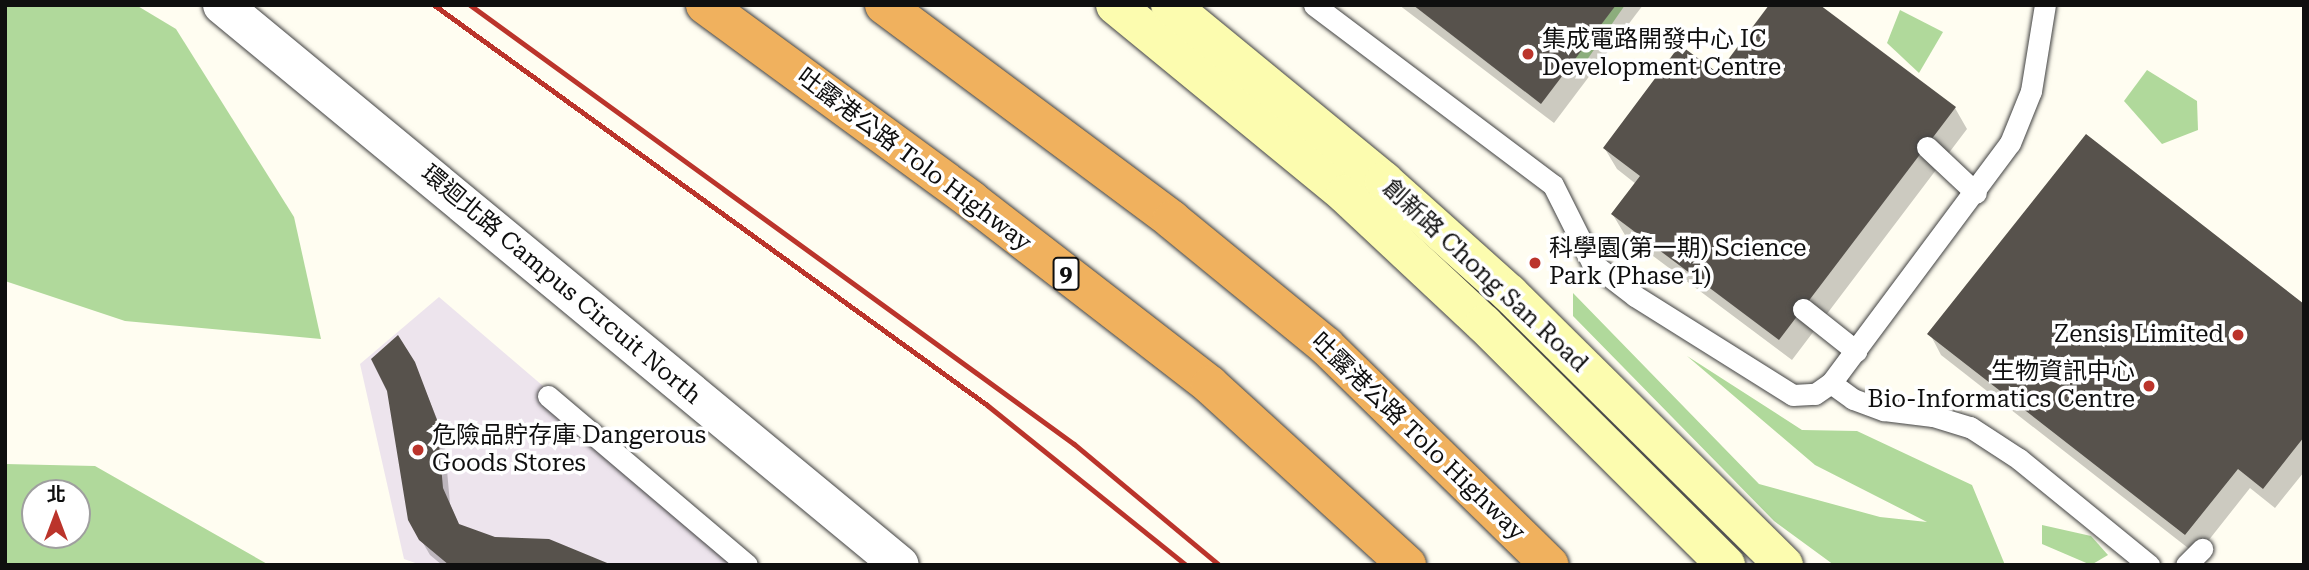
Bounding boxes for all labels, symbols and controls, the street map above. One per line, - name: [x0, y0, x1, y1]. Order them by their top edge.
- place label: 集成電路開發中心 IC Development Centre: [1542, 26, 1781, 82]
- marker: 集成電路開發中心 IC Development Centre: [1520, 46, 1536, 62]
- street label: 吐露港公路 Tolo Highway: [791, 62, 1037, 258]
- street label: 環迴北路 Campus Circuit North: [415, 159, 707, 411]
- street label: 創新路 Chong San Road: [1377, 174, 1593, 378]
- place label: 科學園(第一期) Science Park (Phase 1): [1549, 235, 1806, 291]
- road number: 9: [1052, 255, 1080, 294]
- marker: 科學園(第一期) Science Park (Phase 1): [1527, 255, 1543, 271]
- place label: Zensis Limited: [2054, 321, 2224, 349]
- street label: 吐露港公路 Tolo Highway: [1305, 327, 1531, 547]
- marker: Zensis Limited: [2230, 327, 2246, 343]
- place label: 生物資訊中心 Bio-Informatics Centre: [1868, 358, 2135, 414]
- marker: 生物資訊中心 Bio-Informatics Centre: [2141, 378, 2157, 394]
- place label: 危險品貯存庫 Dangerous Goods Stores: [432, 422, 706, 478]
- marker: 危險品貯存庫 Dangerous Goods Stores: [410, 442, 426, 458]
- north arrow: [21, 479, 91, 549]
- text: 北: [46, 483, 66, 506]

